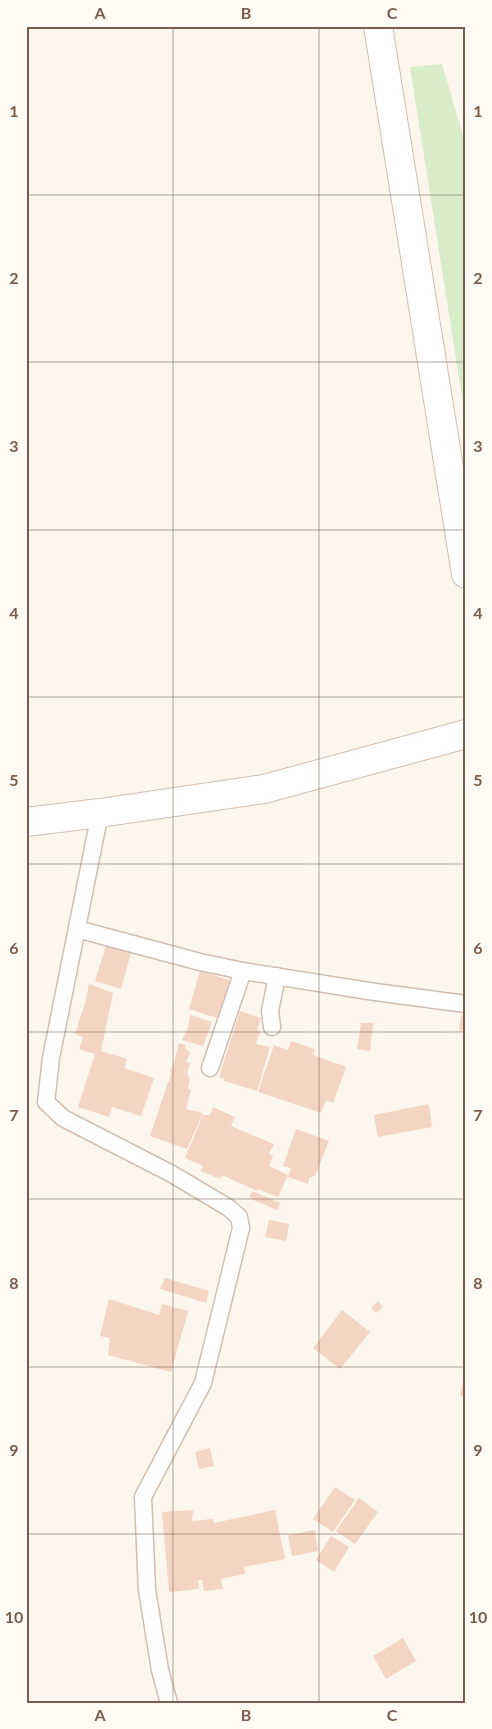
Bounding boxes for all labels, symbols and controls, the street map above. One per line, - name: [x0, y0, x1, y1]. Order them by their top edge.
- text: A: [93, 3, 106, 22]
- text: B: [241, 3, 251, 22]
- text: C: [387, 3, 398, 22]
- text: 1: [9, 101, 19, 120]
- text: 1: [473, 101, 483, 120]
- text: 2: [9, 268, 19, 287]
- text: 2: [473, 268, 483, 287]
- text: 3: [9, 436, 19, 455]
- text: 3: [473, 436, 483, 455]
- text: 4: [9, 603, 19, 622]
- text: 4: [473, 603, 483, 622]
- text: 5: [9, 770, 19, 789]
- text: 5: [473, 770, 483, 789]
- text: 6: [9, 938, 19, 957]
- text: 6: [473, 938, 483, 957]
- text: 7: [9, 1105, 19, 1124]
- text: 7: [473, 1105, 483, 1124]
- text: 8: [9, 1273, 19, 1292]
- text: 8: [473, 1273, 483, 1292]
- text: 9: [9, 1440, 19, 1459]
- text: 9: [473, 1440, 483, 1459]
- text: 10: [5, 1607, 23, 1626]
- text: 10: [469, 1607, 487, 1626]
- text: A: [93, 1705, 106, 1724]
- text: B: [241, 1705, 251, 1724]
- text: C: [387, 1705, 398, 1724]

